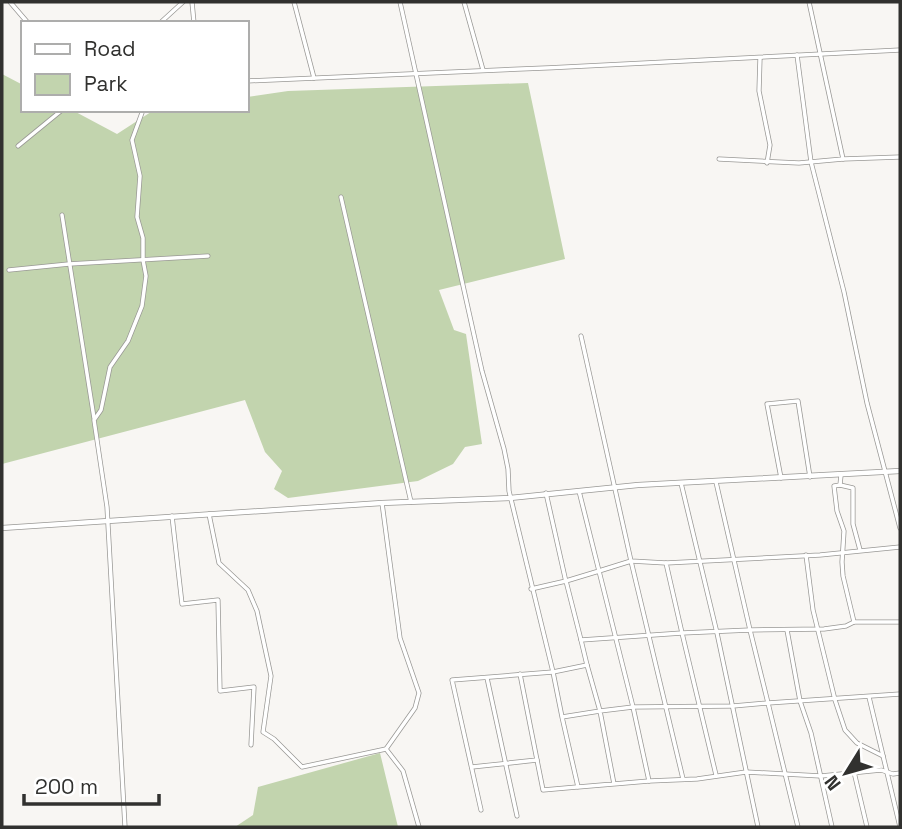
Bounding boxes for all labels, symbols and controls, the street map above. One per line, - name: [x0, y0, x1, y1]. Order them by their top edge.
- legend: [21, 21, 248, 112]
- text: Road: [84, 35, 136, 62]
- text: Park: [84, 70, 128, 97]
- north arrow: [811, 738, 881, 808]
- scale bar: [24, 762, 159, 806]
- text: N: [819, 770, 847, 796]
- text: 200 m: [35, 773, 98, 800]

